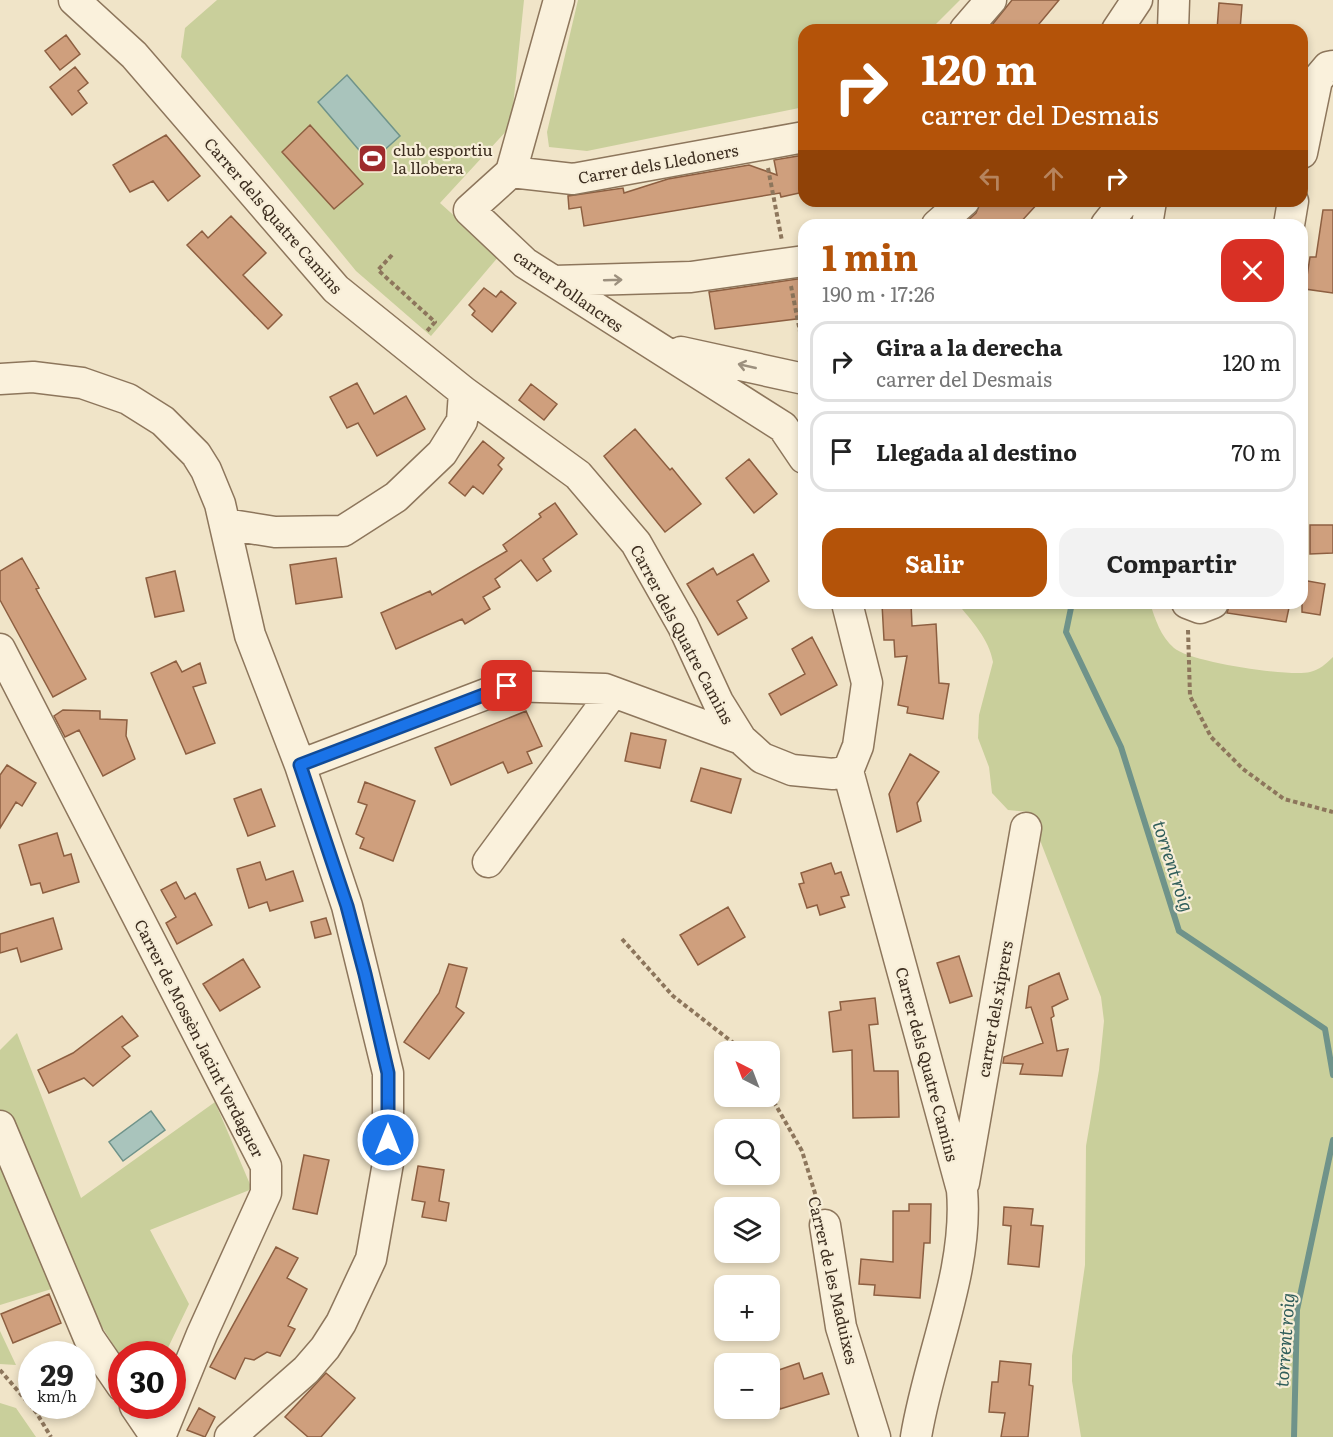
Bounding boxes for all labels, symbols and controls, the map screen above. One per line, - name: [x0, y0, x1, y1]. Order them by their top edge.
- text: 120 m: [921, 36, 1037, 98]
- icon: right: [822, 48, 900, 126]
- text: carrer del Desmais: [921, 93, 1159, 133]
- street label: Carrer dels Quatre Camins: [199, 132, 349, 298]
- place label: club esportiu la llobera: [393, 137, 493, 179]
- street label: Carrer dels Lledoners: [576, 137, 740, 189]
- sports icon: club esportiu la llobera: [356, 142, 388, 174]
- icon: left: [974, 162, 1007, 195]
- icon: ahead: [1037, 162, 1070, 195]
- icon: right: [1100, 162, 1133, 195]
- text: 1 min: [822, 229, 918, 282]
- button: close: [1221, 239, 1284, 302]
- street label: carrer Pollancres: [509, 243, 629, 337]
- one-way arrow: [602, 274, 622, 285]
- text: 190 m · 17:26: [822, 278, 935, 308]
- text: Gira a la derecha: [876, 330, 1063, 363]
- icon: right: [825, 345, 858, 378]
- text: 120 m: [1222, 345, 1281, 378]
- one-way arrow: [738, 360, 757, 372]
- text: carrer del Desmais: [876, 363, 1052, 393]
- icon: arrive: [825, 435, 858, 468]
- text: Llegada al destino: [876, 435, 1077, 468]
- text: 70 m: [1231, 435, 1281, 468]
- button: Salir: [822, 528, 1047, 597]
- button: Compartir: [1059, 528, 1284, 597]
- street label: Carrer dels Quatre Camins: [625, 540, 741, 728]
- pin: [481, 660, 532, 711]
- icon: arrive: [490, 669, 523, 702]
- water label: torrent roig: [1147, 817, 1201, 915]
- street label: Carrer de Mossèn Jacint Verdaguer: [129, 915, 271, 1162]
- street label: carrer dels xiprers: [970, 939, 1018, 1079]
- street label: Carrer dels Quatre Camins: [890, 964, 966, 1164]
- north arrow: [714, 1041, 780, 1107]
- map controls: [714, 1041, 780, 1419]
- position arrow: [356, 1108, 420, 1172]
- button: search: [714, 1119, 780, 1185]
- street label: Carrer de les Maduixes: [803, 1194, 865, 1366]
- button: layers: [714, 1197, 780, 1263]
- button: +: [714, 1275, 780, 1341]
- water label: torrent roig: [1267, 1292, 1301, 1388]
- speed limit sign: 30: [108, 1341, 186, 1419]
- text: 29: [40, 1351, 74, 1395]
- button: −: [714, 1353, 780, 1419]
- text: km/h: [37, 1384, 77, 1407]

